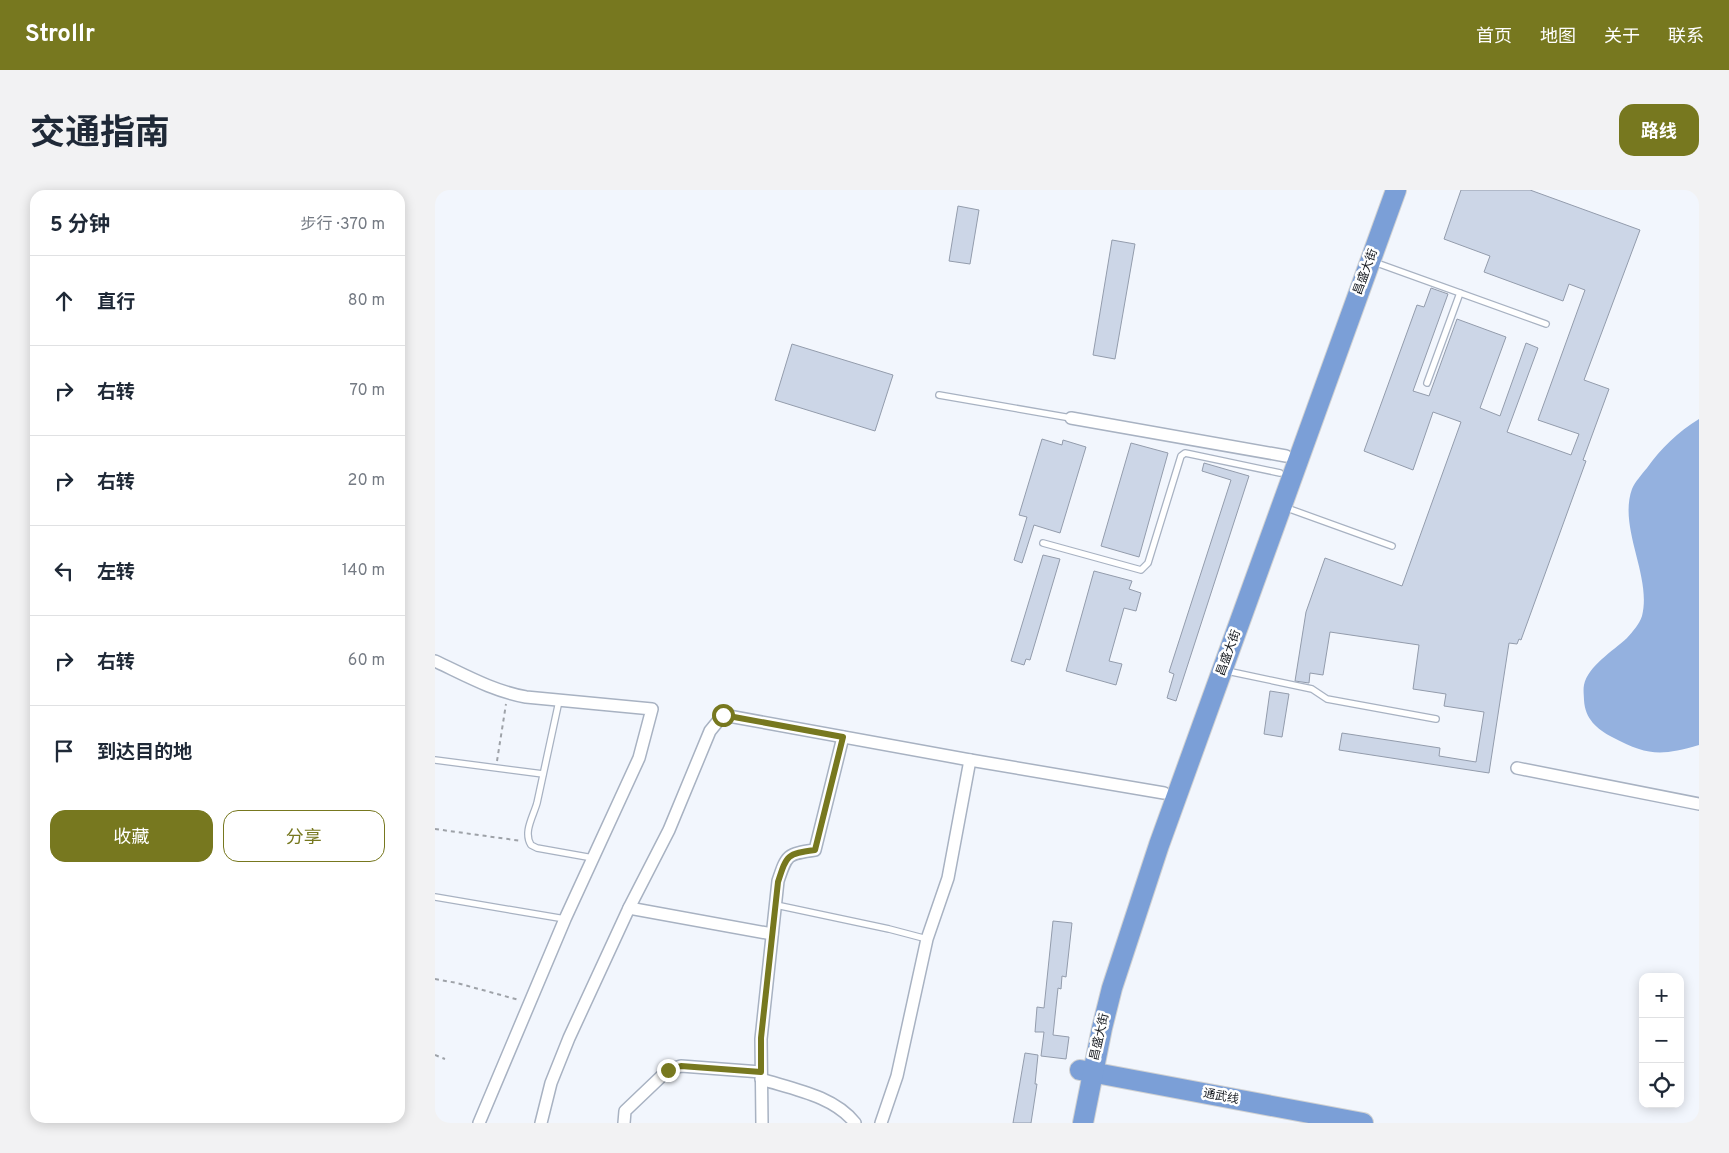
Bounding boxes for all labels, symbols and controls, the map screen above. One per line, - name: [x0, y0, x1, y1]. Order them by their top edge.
- text: Strollr: [25, 20, 95, 50]
- text: 首页: [1476, 26, 1512, 49]
- text: 地图: [1540, 26, 1576, 49]
- text: 关于: [1604, 26, 1640, 49]
- text: 联系: [1668, 26, 1704, 49]
- button: 路线: [1619, 104, 1699, 156]
- text: 交通指南: [30, 113, 170, 157]
- text: 5 分钟: [50, 212, 110, 239]
- text: 步行 · 370 m: [301, 215, 385, 235]
- street label: 昌盛大街: [1350, 247, 1382, 297]
- icon: ahead: [50, 287, 78, 315]
- text: 直行: [97, 291, 135, 315]
- text: 80 m: [348, 291, 385, 311]
- icon: right: [50, 377, 78, 405]
- text: 右转: [97, 381, 135, 405]
- text: 70 m: [350, 381, 385, 401]
- icon: right: [50, 467, 78, 495]
- text: 右转: [97, 471, 135, 495]
- text: 20 m: [348, 471, 385, 491]
- icon: left: [50, 557, 78, 585]
- text: 左转: [97, 561, 135, 585]
- text: 140 m: [342, 561, 385, 581]
- street label: 昌盛大街: [1213, 628, 1245, 678]
- icon: right: [50, 647, 78, 675]
- text: 右转: [97, 651, 135, 675]
- text: 60 m: [348, 651, 385, 671]
- route start: [712, 704, 735, 727]
- icon: arrive: [50, 737, 78, 765]
- text: 到达目的地: [97, 741, 192, 765]
- button: 收藏: [50, 810, 213, 862]
- button: 分享: [223, 810, 385, 862]
- map controls: [1639, 973, 1684, 1108]
- button: +: [1639, 973, 1684, 1018]
- street label: 昌盛大街: [1087, 1012, 1113, 1062]
- button: −: [1639, 1018, 1684, 1063]
- route end: [657, 1059, 680, 1082]
- button: locate: [1639, 1063, 1684, 1108]
- street label: 通武线: [1202, 1086, 1240, 1108]

